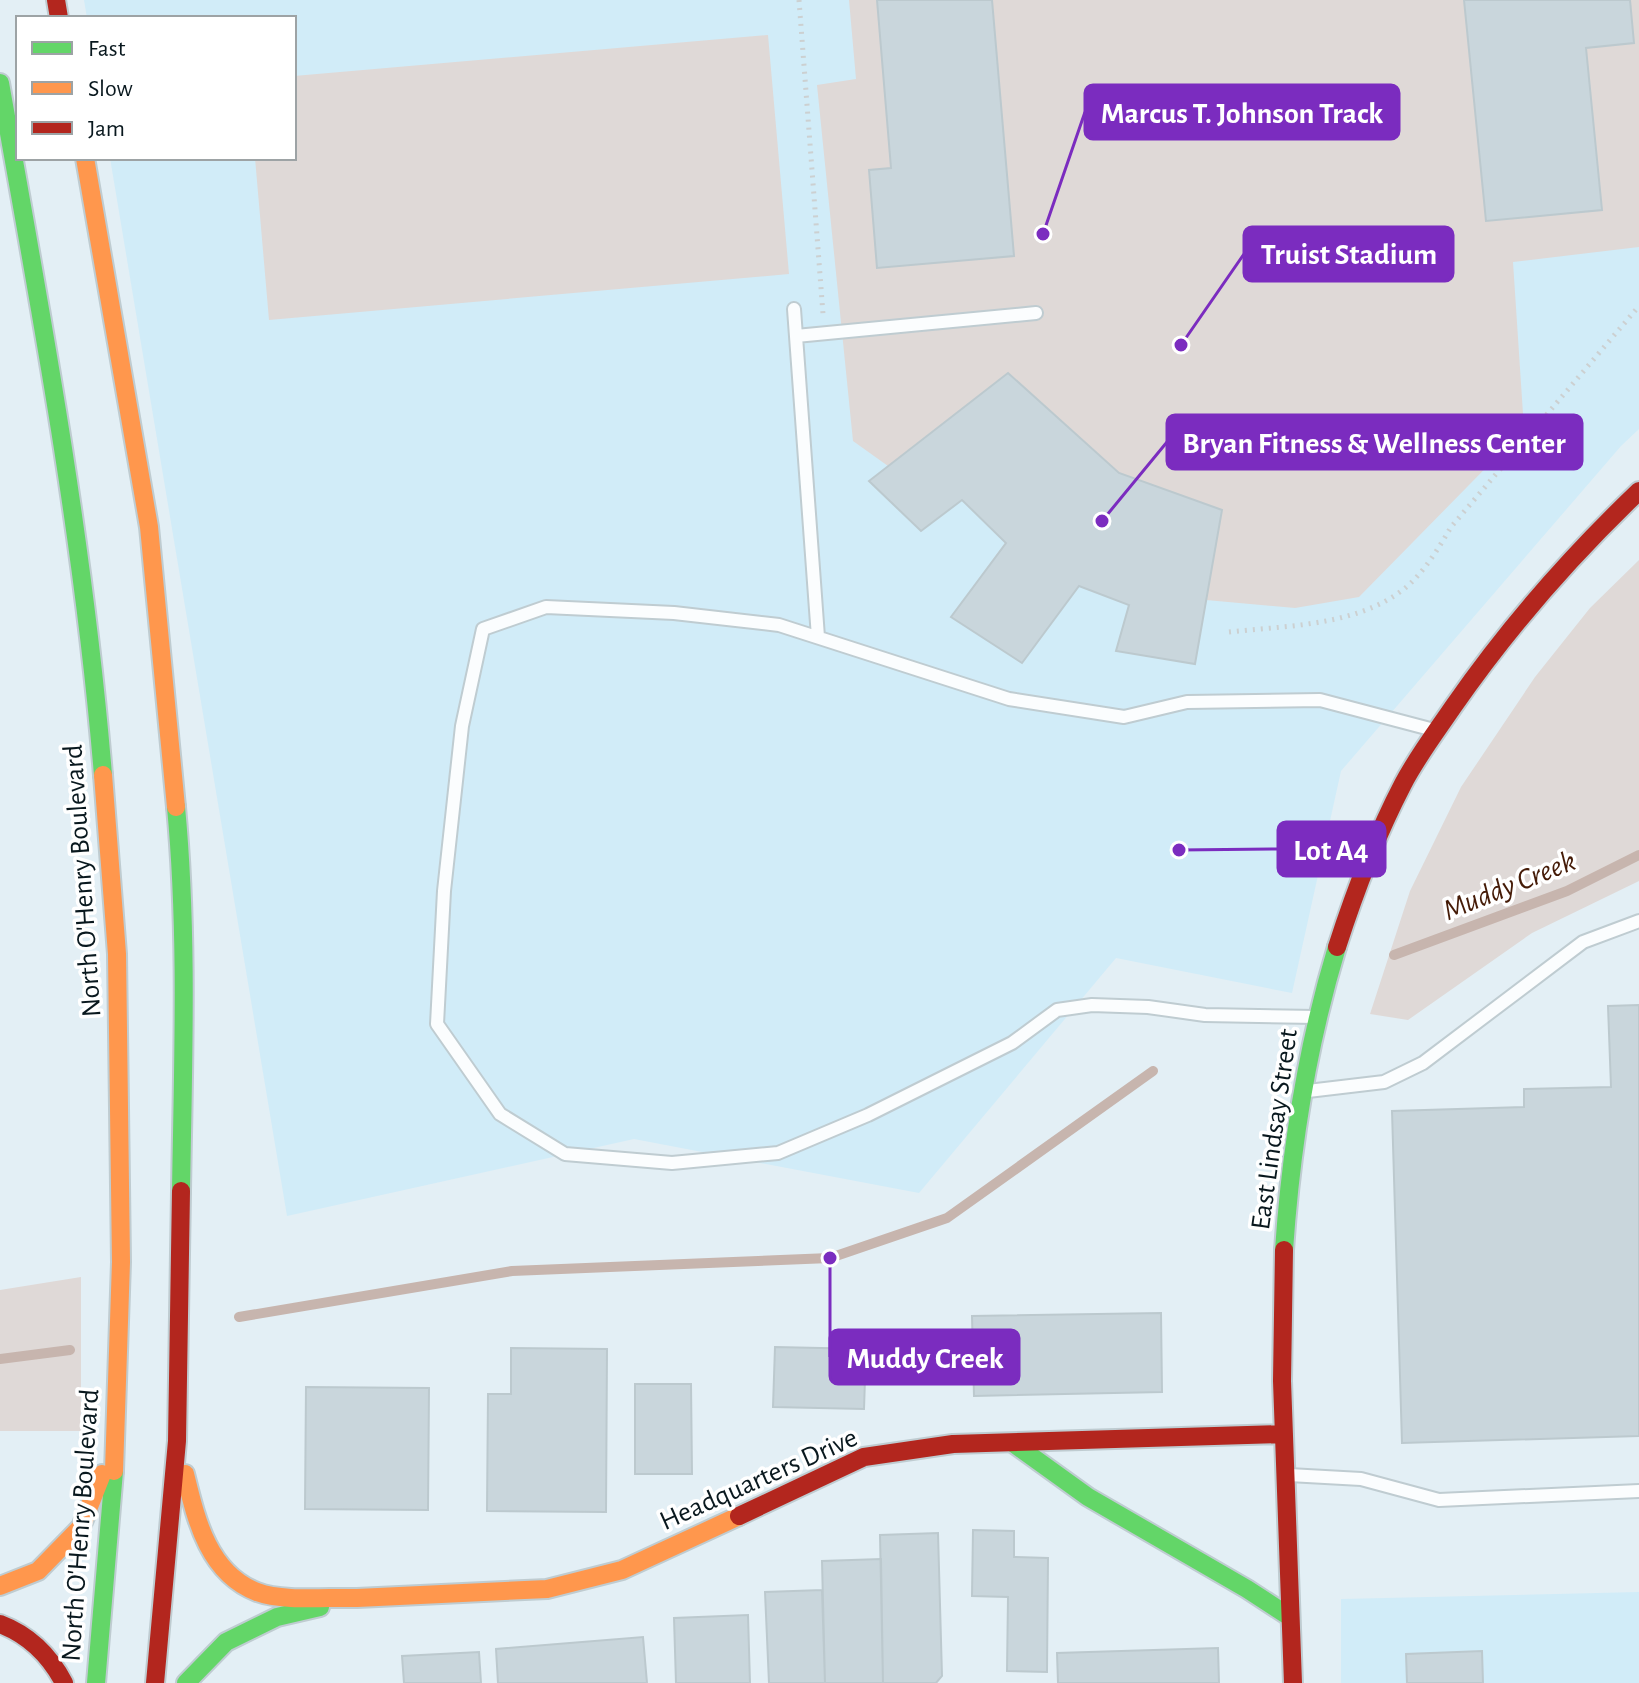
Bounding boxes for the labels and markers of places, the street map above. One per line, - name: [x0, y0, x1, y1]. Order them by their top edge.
- callout: Marcus T. Johnson Track: [1085, 85, 1399, 139]
- callout: Truist Stadium: [1244, 227, 1453, 281]
- callout: Bryan Fitness & Wellness Center: [1167, 415, 1582, 469]
- callout: Lot A4: [1278, 822, 1385, 876]
- callout: Muddy Creek: [830, 1330, 1019, 1384]

